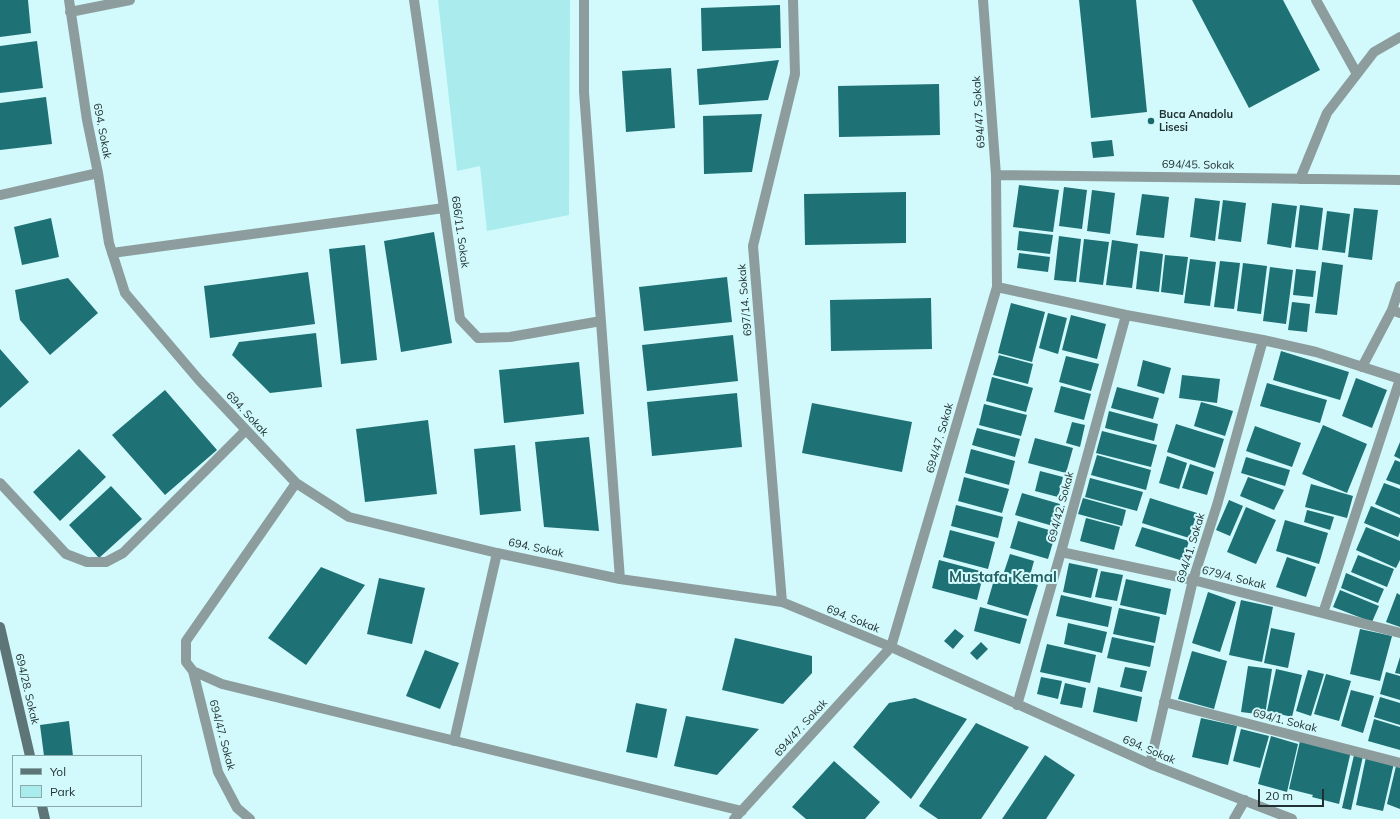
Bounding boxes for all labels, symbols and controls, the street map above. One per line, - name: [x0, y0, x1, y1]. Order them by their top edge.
- street label: 694/47. Sokak: [970, 75, 988, 149]
- street label: 694. Sokak: [90, 102, 114, 160]
- place label: Buca Anadolu Lisesi: [1159, 108, 1233, 134]
- marker: Buca Anadolu Lisesi: [1146, 116, 1156, 126]
- street label: 694/45. Sokak: [1162, 158, 1234, 172]
- street label: 686/11. Sokak: [448, 195, 472, 269]
- street label: 697/14. Sokak: [735, 263, 755, 337]
- street label: 694. Sokak: [223, 389, 271, 439]
- street label: 694/47. Sokak: [924, 401, 956, 475]
- street label: 694/42. Sokak: [1045, 470, 1077, 544]
- street label: 694/41. Sokak: [1174, 511, 1208, 585]
- street label: 694. Sokak: [507, 536, 565, 560]
- street label: 679/4. Sokak: [1200, 564, 1268, 592]
- district label: Mustafa Kemal: [949, 568, 1057, 586]
- street label: 694. Sokak: [824, 602, 882, 636]
- street label: 694/28. Sokak: [12, 652, 42, 726]
- street label: 694/47. Sokak: [772, 697, 830, 759]
- street label: 694/47. Sokak: [206, 698, 238, 772]
- street label: 694/1. Sokak: [1251, 707, 1319, 735]
- street label: 694. Sokak: [1121, 733, 1177, 767]
- legend: [12, 755, 142, 807]
- text: Yol: [50, 764, 66, 779]
- scale bar: [1260, 781, 1326, 807]
- text: Park: [50, 784, 75, 799]
- text: 20 m: [1265, 788, 1293, 803]

